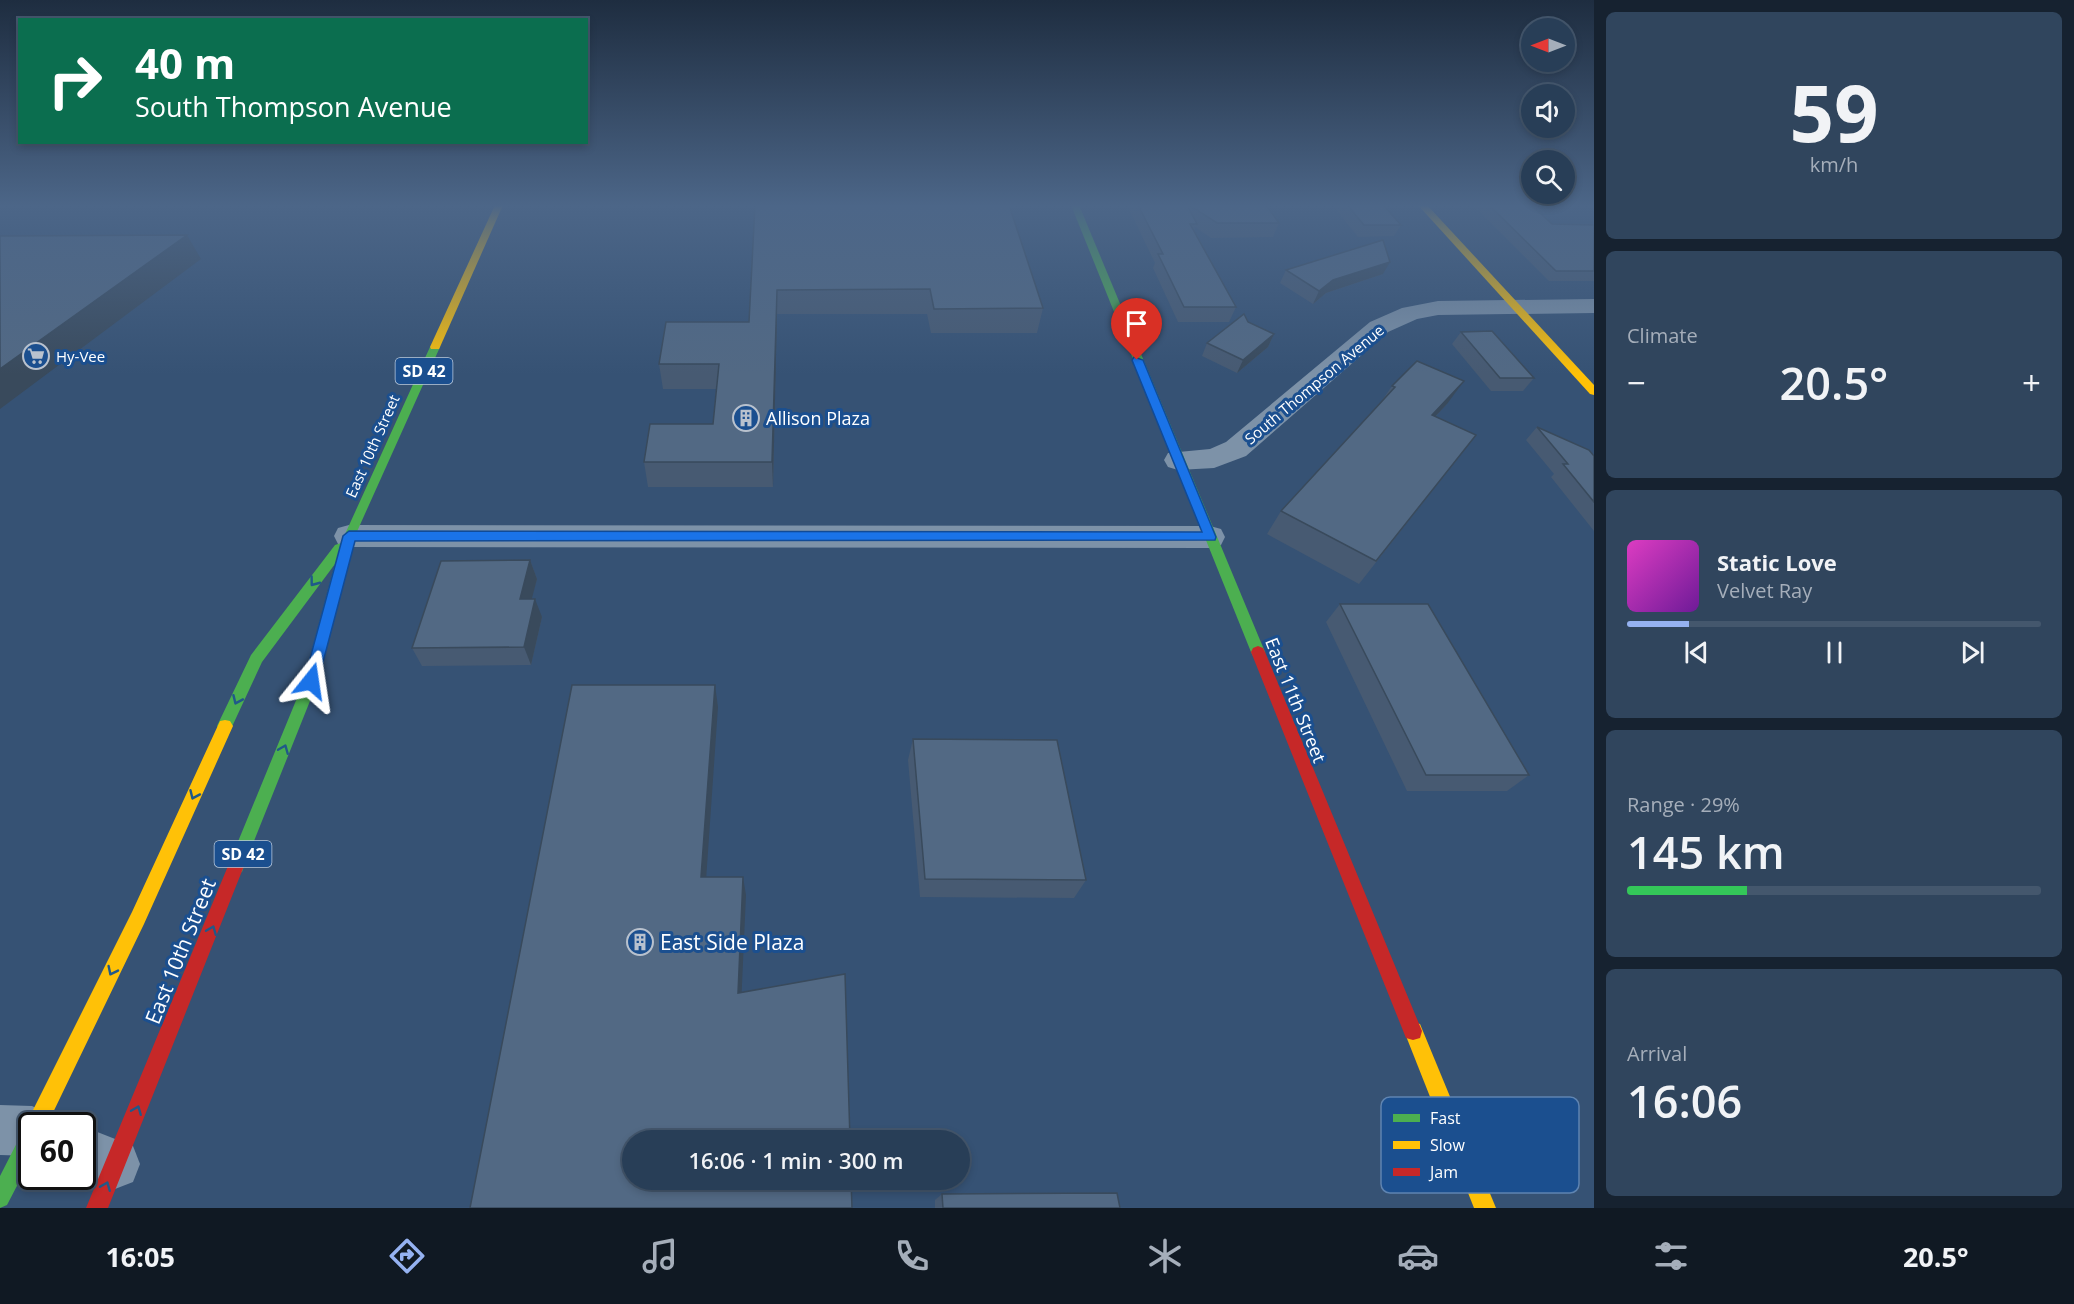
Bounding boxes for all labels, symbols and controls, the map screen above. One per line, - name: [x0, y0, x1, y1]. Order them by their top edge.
- north arrow: [1521, 18, 1575, 72]
- map controls: [1521, 18, 1575, 204]
- text: 40 m: [135, 34, 235, 91]
- icon: right: [36, 42, 114, 120]
- text: 59: [1789, 59, 1879, 165]
- button: sound: [1521, 84, 1575, 138]
- text: South Thompson Avenue: [135, 88, 452, 125]
- button: search: [1521, 150, 1575, 204]
- text: km/h: [1810, 151, 1858, 178]
- pin: [1111, 298, 1162, 360]
- icon: arrive: [1120, 307, 1153, 340]
- street label: South Thompson Avenue: [1240, 320, 1388, 448]
- text: Climate: [1627, 322, 1698, 349]
- supermarket icon: Hy-Vee: [21, 341, 51, 371]
- place label: Hy-Vee: [56, 346, 105, 366]
- text: 20.5°: [1780, 352, 1888, 413]
- road number: SD 42: [396, 358, 452, 384]
- text: −: [1627, 360, 1646, 405]
- text: +: [2022, 360, 2041, 405]
- street label: East 10th Street: [340, 391, 404, 501]
- building icon: Allison Plaza: [731, 403, 761, 433]
- place label: Allison Plaza: [766, 406, 870, 430]
- text: Static Love: [1717, 547, 1837, 577]
- one-way arrow: [310, 576, 321, 587]
- text: Velvet Ray: [1717, 577, 1812, 604]
- street label: East 11th Street: [1260, 634, 1332, 766]
- icon: previous: [1680, 636, 1713, 669]
- icon: pause: [1818, 636, 1851, 669]
- icon: next: [1956, 636, 1989, 669]
- position arrow: [279, 649, 343, 713]
- one-way arrow: [232, 694, 244, 705]
- one-way arrow: [277, 744, 289, 755]
- one-way arrow: [189, 788, 201, 799]
- text: Range · 29%: [1627, 791, 1740, 818]
- text: 145 km: [1627, 821, 1785, 882]
- road number: SD 42: [214, 841, 272, 867]
- street label: East 10th Street: [138, 874, 222, 1028]
- one-way arrow: [205, 925, 217, 936]
- building icon: East Side Plaza: [625, 927, 655, 957]
- place label: East Side Plaza: [660, 928, 804, 956]
- one-way arrow: [107, 965, 119, 976]
- text: Arrival: [1627, 1040, 1687, 1067]
- text: 16:06: [1627, 1070, 1742, 1131]
- legend: [1381, 1097, 1579, 1193]
- one-way arrow: [130, 1106, 142, 1117]
- text: Fast: [1430, 1107, 1461, 1129]
- speed limit sign: 60: [18, 1112, 96, 1190]
- text: Slow: [1430, 1134, 1465, 1156]
- text: 16:06 · 1 min · 300 m: [688, 1145, 904, 1175]
- text: Jam: [1428, 1161, 1458, 1183]
- one-way arrow: [99, 1181, 111, 1192]
- icon: directions: [386, 1235, 428, 1277]
- icon: music: [639, 1235, 681, 1277]
- icon: phone: [891, 1235, 933, 1277]
- icon: climate: [1144, 1235, 1186, 1277]
- icon: car: [1397, 1235, 1439, 1277]
- icon: filters: [1650, 1235, 1692, 1277]
- text: 16:05: [105, 1238, 175, 1275]
- text: 20.5°: [1903, 1238, 1968, 1275]

